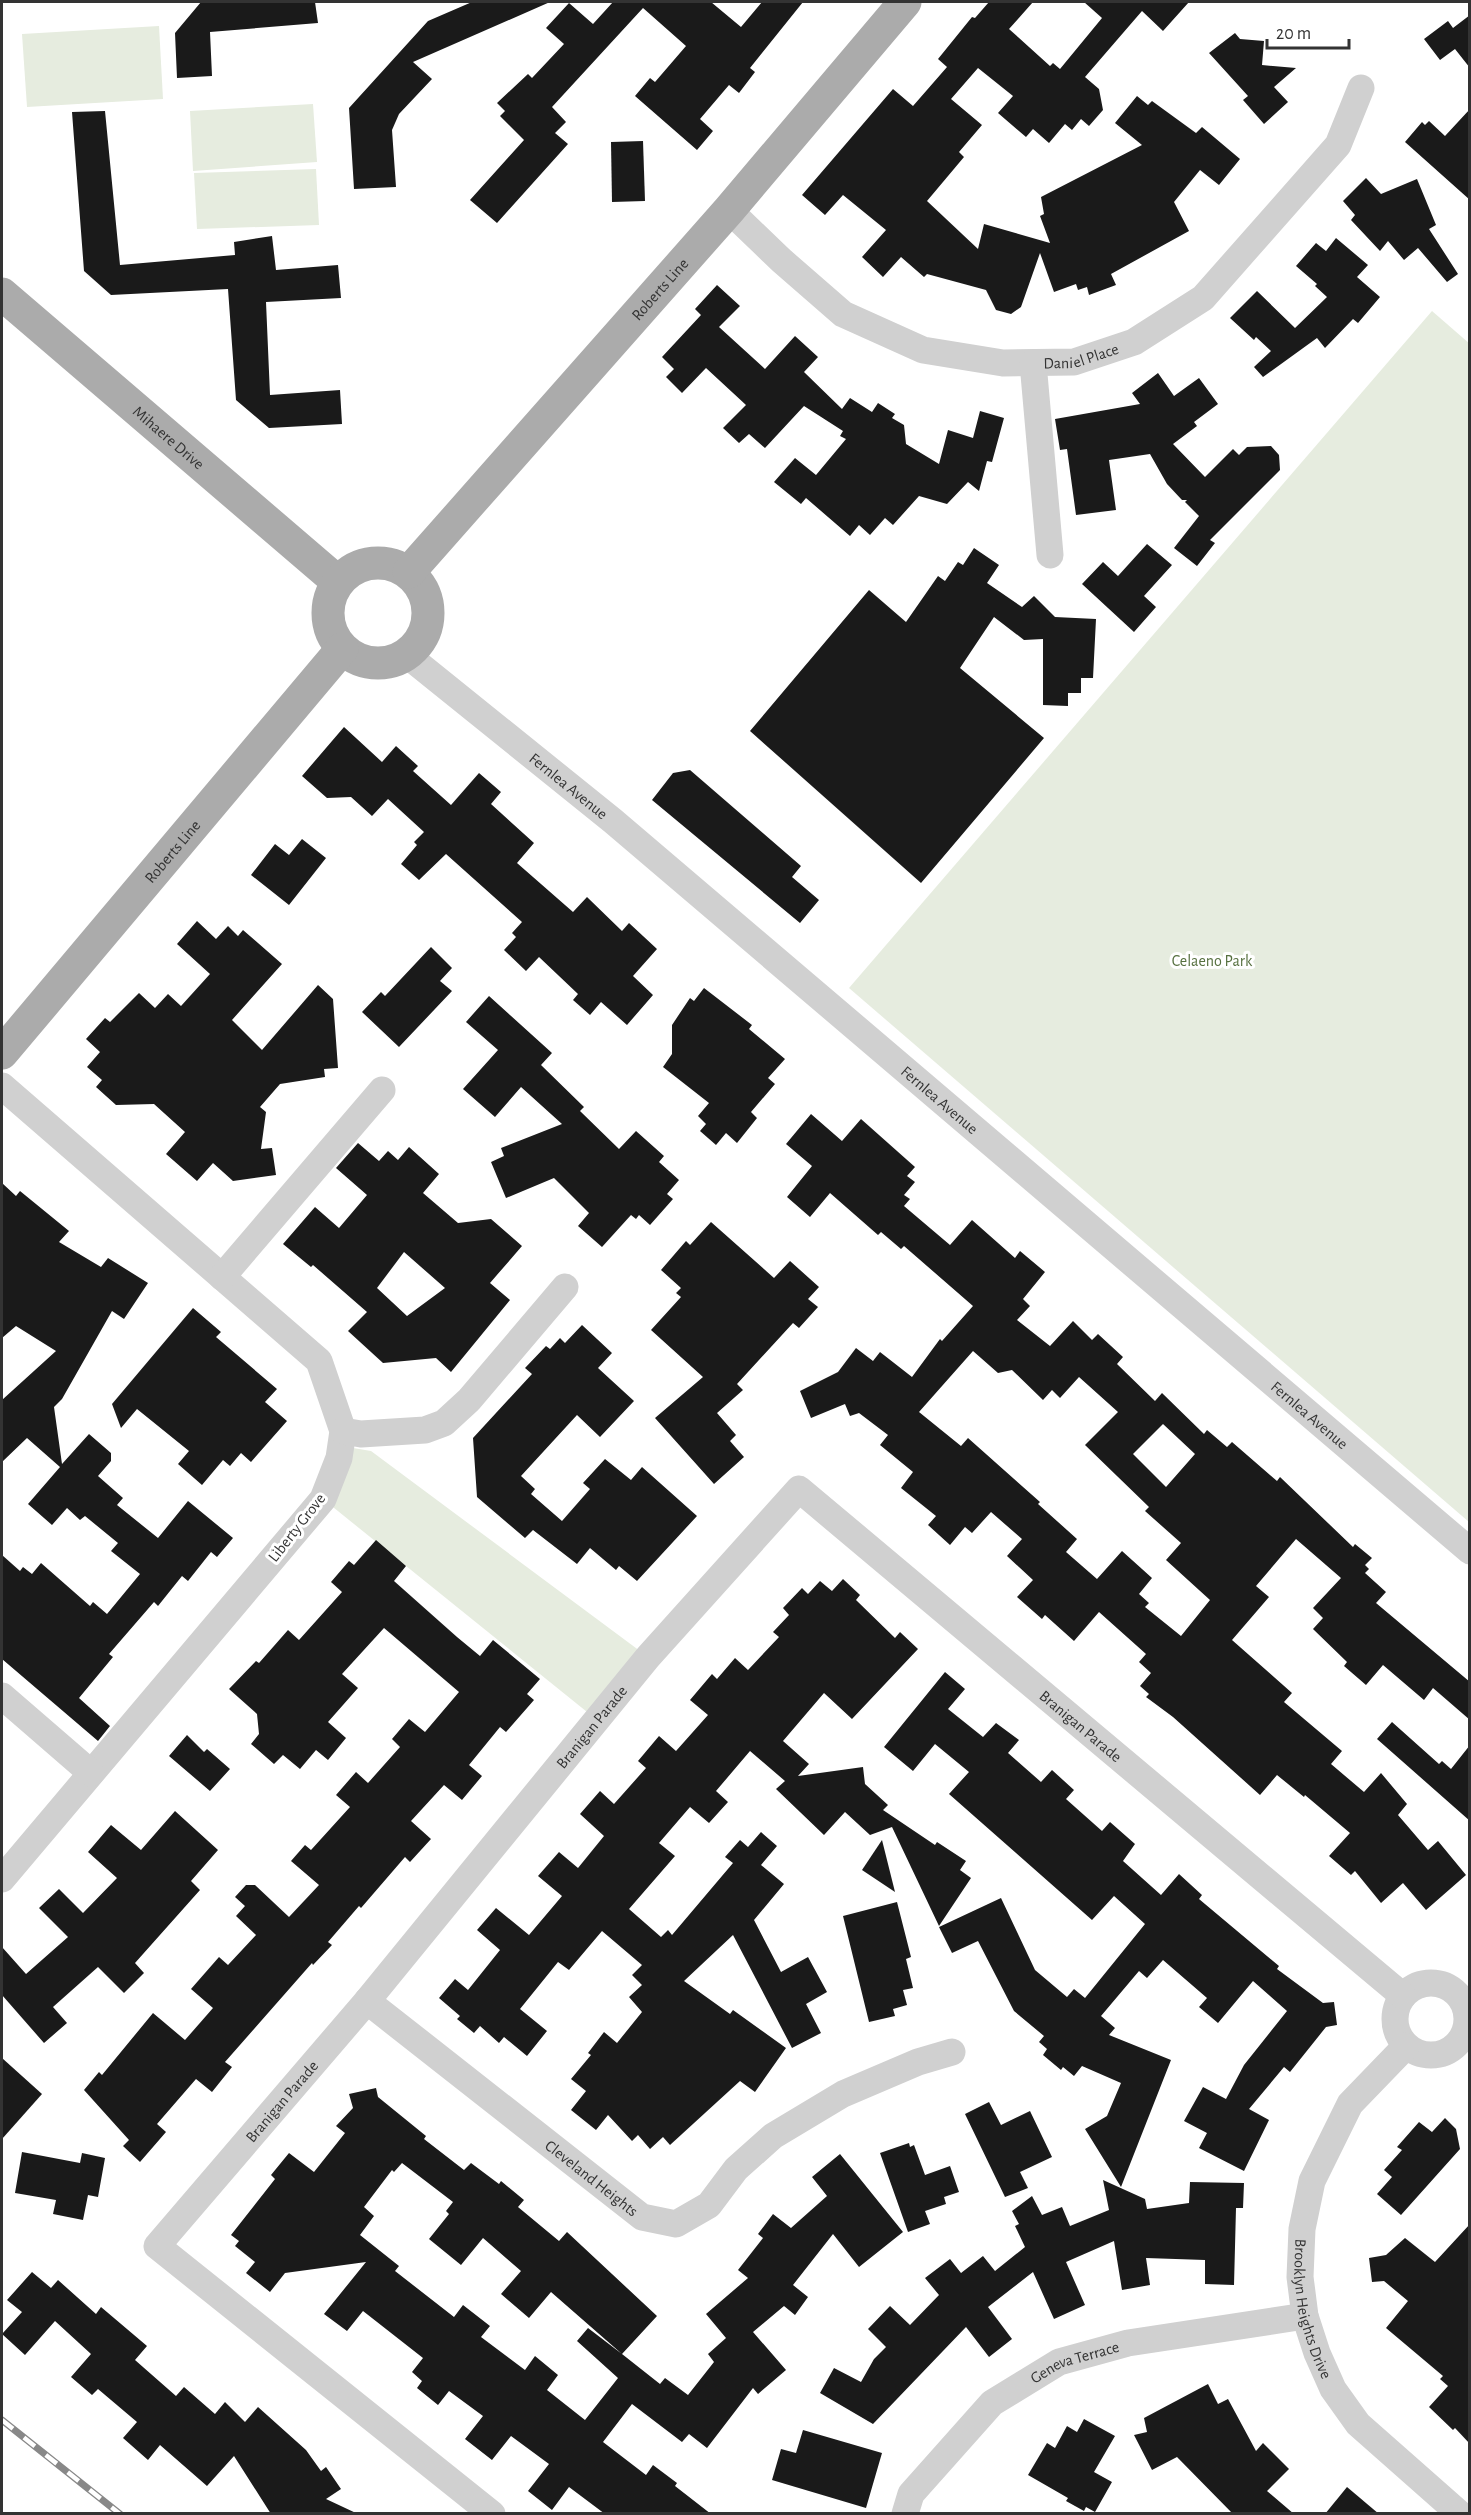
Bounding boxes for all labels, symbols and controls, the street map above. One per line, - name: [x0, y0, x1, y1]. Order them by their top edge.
- scale bar: [1267, 12, 1350, 50]
- text: 20 m: [1276, 25, 1311, 43]
- street label: Roberts Line: [629, 255, 692, 324]
- street label: Daniel Place: [1043, 341, 1121, 371]
- street label: Mihaere Drive: [130, 403, 207, 473]
- street label: Fernlea Avenue: [526, 750, 610, 822]
- street label: Roberts Line: [142, 817, 204, 886]
- park label: Celaeno Park: [1172, 953, 1253, 969]
- street label: Fernlea Avenue: [898, 1063, 981, 1137]
- street label: Fernlea Avenue: [1268, 1378, 1351, 1452]
- street label: Liberty Grove: [265, 1490, 329, 1565]
- street label: Branigan Parade: [554, 1683, 630, 1772]
- street label: Branigan Parade: [1036, 1688, 1125, 1765]
- street label: Branigan Parade: [243, 2058, 321, 2145]
- street label: Cleveland Heights: [542, 2137, 641, 2220]
- street label: Brooklyn Heights Drive: [1290, 2238, 1334, 2381]
- street label: Geneva Terrace: [1028, 2339, 1121, 2387]

